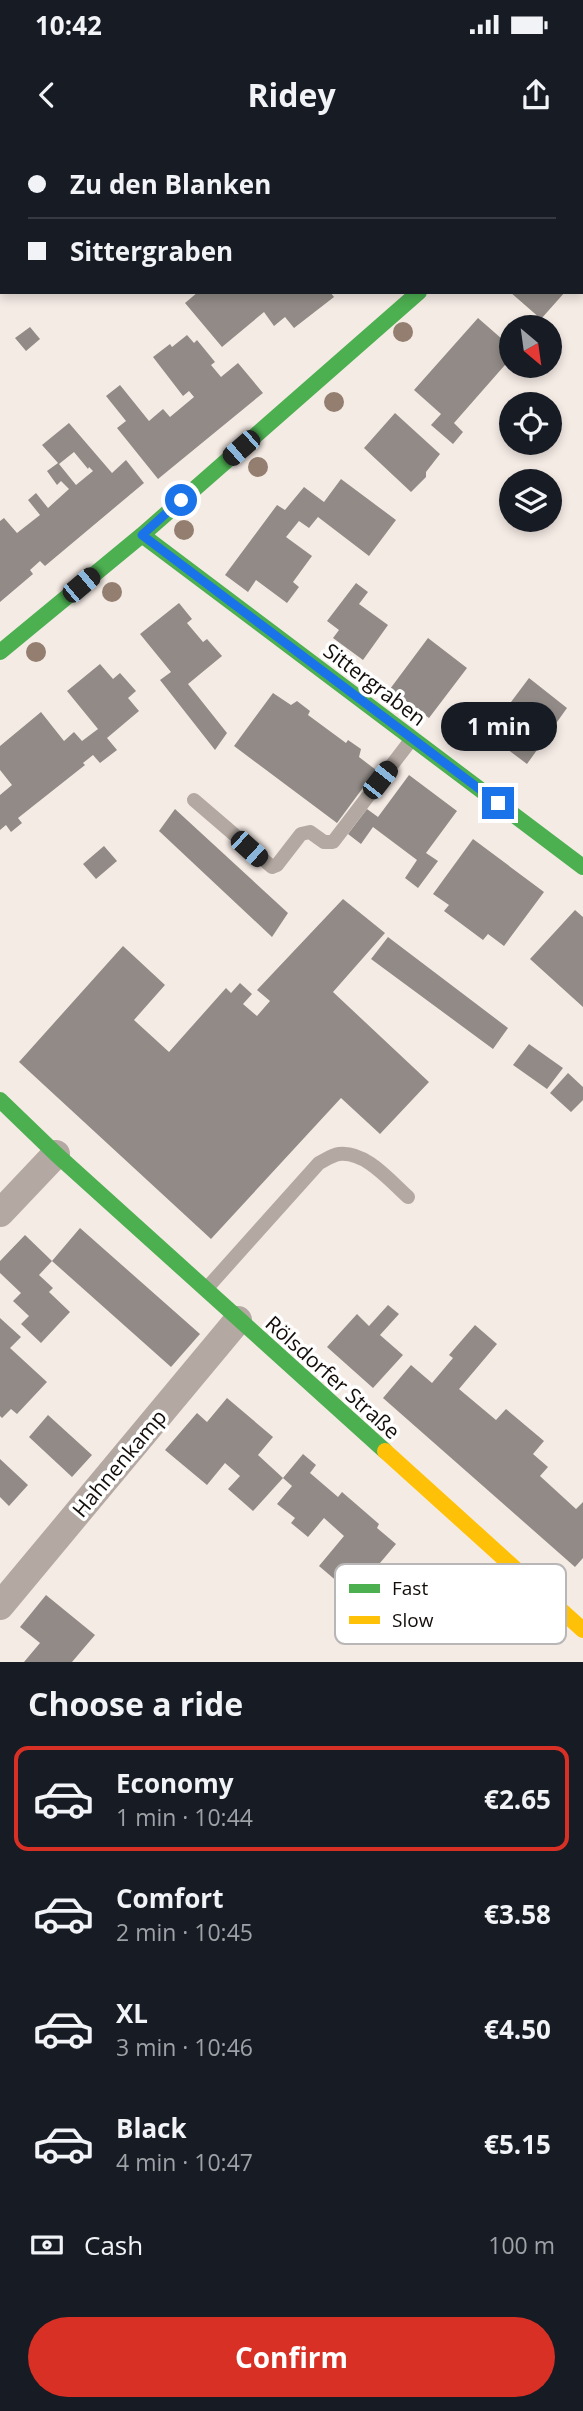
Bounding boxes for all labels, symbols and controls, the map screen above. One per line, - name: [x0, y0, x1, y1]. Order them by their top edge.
- text: 10:42: [35, 7, 102, 43]
- text: Ridey: [247, 73, 336, 116]
- icon: back: [28, 76, 66, 114]
- icon: share: [517, 76, 555, 114]
- text: Zu den Blanken: [70, 166, 271, 202]
- text: Sittergraben: [70, 233, 233, 269]
- north arrow: [499, 315, 562, 378]
- map controls: [499, 315, 562, 532]
- button: locate: [499, 392, 562, 455]
- car: [219, 426, 264, 470]
- button: layers: [499, 469, 562, 532]
- route start: [165, 484, 197, 516]
- car: [59, 563, 104, 607]
- street label: Sittergraben: [318, 636, 432, 732]
- callout: 1 min: [440, 702, 556, 750]
- text: 1 min: [467, 710, 531, 742]
- car: [359, 757, 402, 803]
- route end: [482, 787, 514, 819]
- car: [227, 827, 272, 871]
- street label: Rölsdorfer Straße: [260, 1309, 406, 1445]
- street label: Hahnenkamp: [66, 1403, 172, 1523]
- legend: [335, 1564, 566, 1644]
- text: Fast: [392, 1575, 428, 1601]
- text: Slow: [392, 1607, 434, 1633]
- text: Choose a ride: [28, 1682, 243, 1725]
- text: Economy: [116, 1765, 234, 1801]
- icon: car: [32, 1767, 95, 1830]
- text: €2.65: [484, 1781, 551, 1817]
- text: 1 min · 10:44: [116, 1801, 253, 1833]
- text: Comfort: [116, 1880, 223, 1916]
- icon: car: [32, 1882, 95, 1945]
- text: €3.58: [484, 1896, 551, 1932]
- text: 2 min · 10:45: [116, 1916, 253, 1948]
- text: XL: [116, 1995, 148, 2031]
- icon: car: [32, 1997, 95, 2060]
- text: €4.50: [484, 2011, 551, 2047]
- text: 3 min · 10:46: [116, 2031, 253, 2063]
- text: Black: [116, 2110, 187, 2146]
- icon: car: [32, 2112, 95, 2175]
- text: €5.15: [484, 2126, 551, 2162]
- text: 4 min · 10:47: [116, 2146, 253, 2178]
- icon: cash: [28, 2226, 66, 2264]
- text: Cash: [84, 2227, 143, 2263]
- text: 100 m: [488, 2229, 555, 2261]
- button: Confirm: [28, 2317, 555, 2397]

